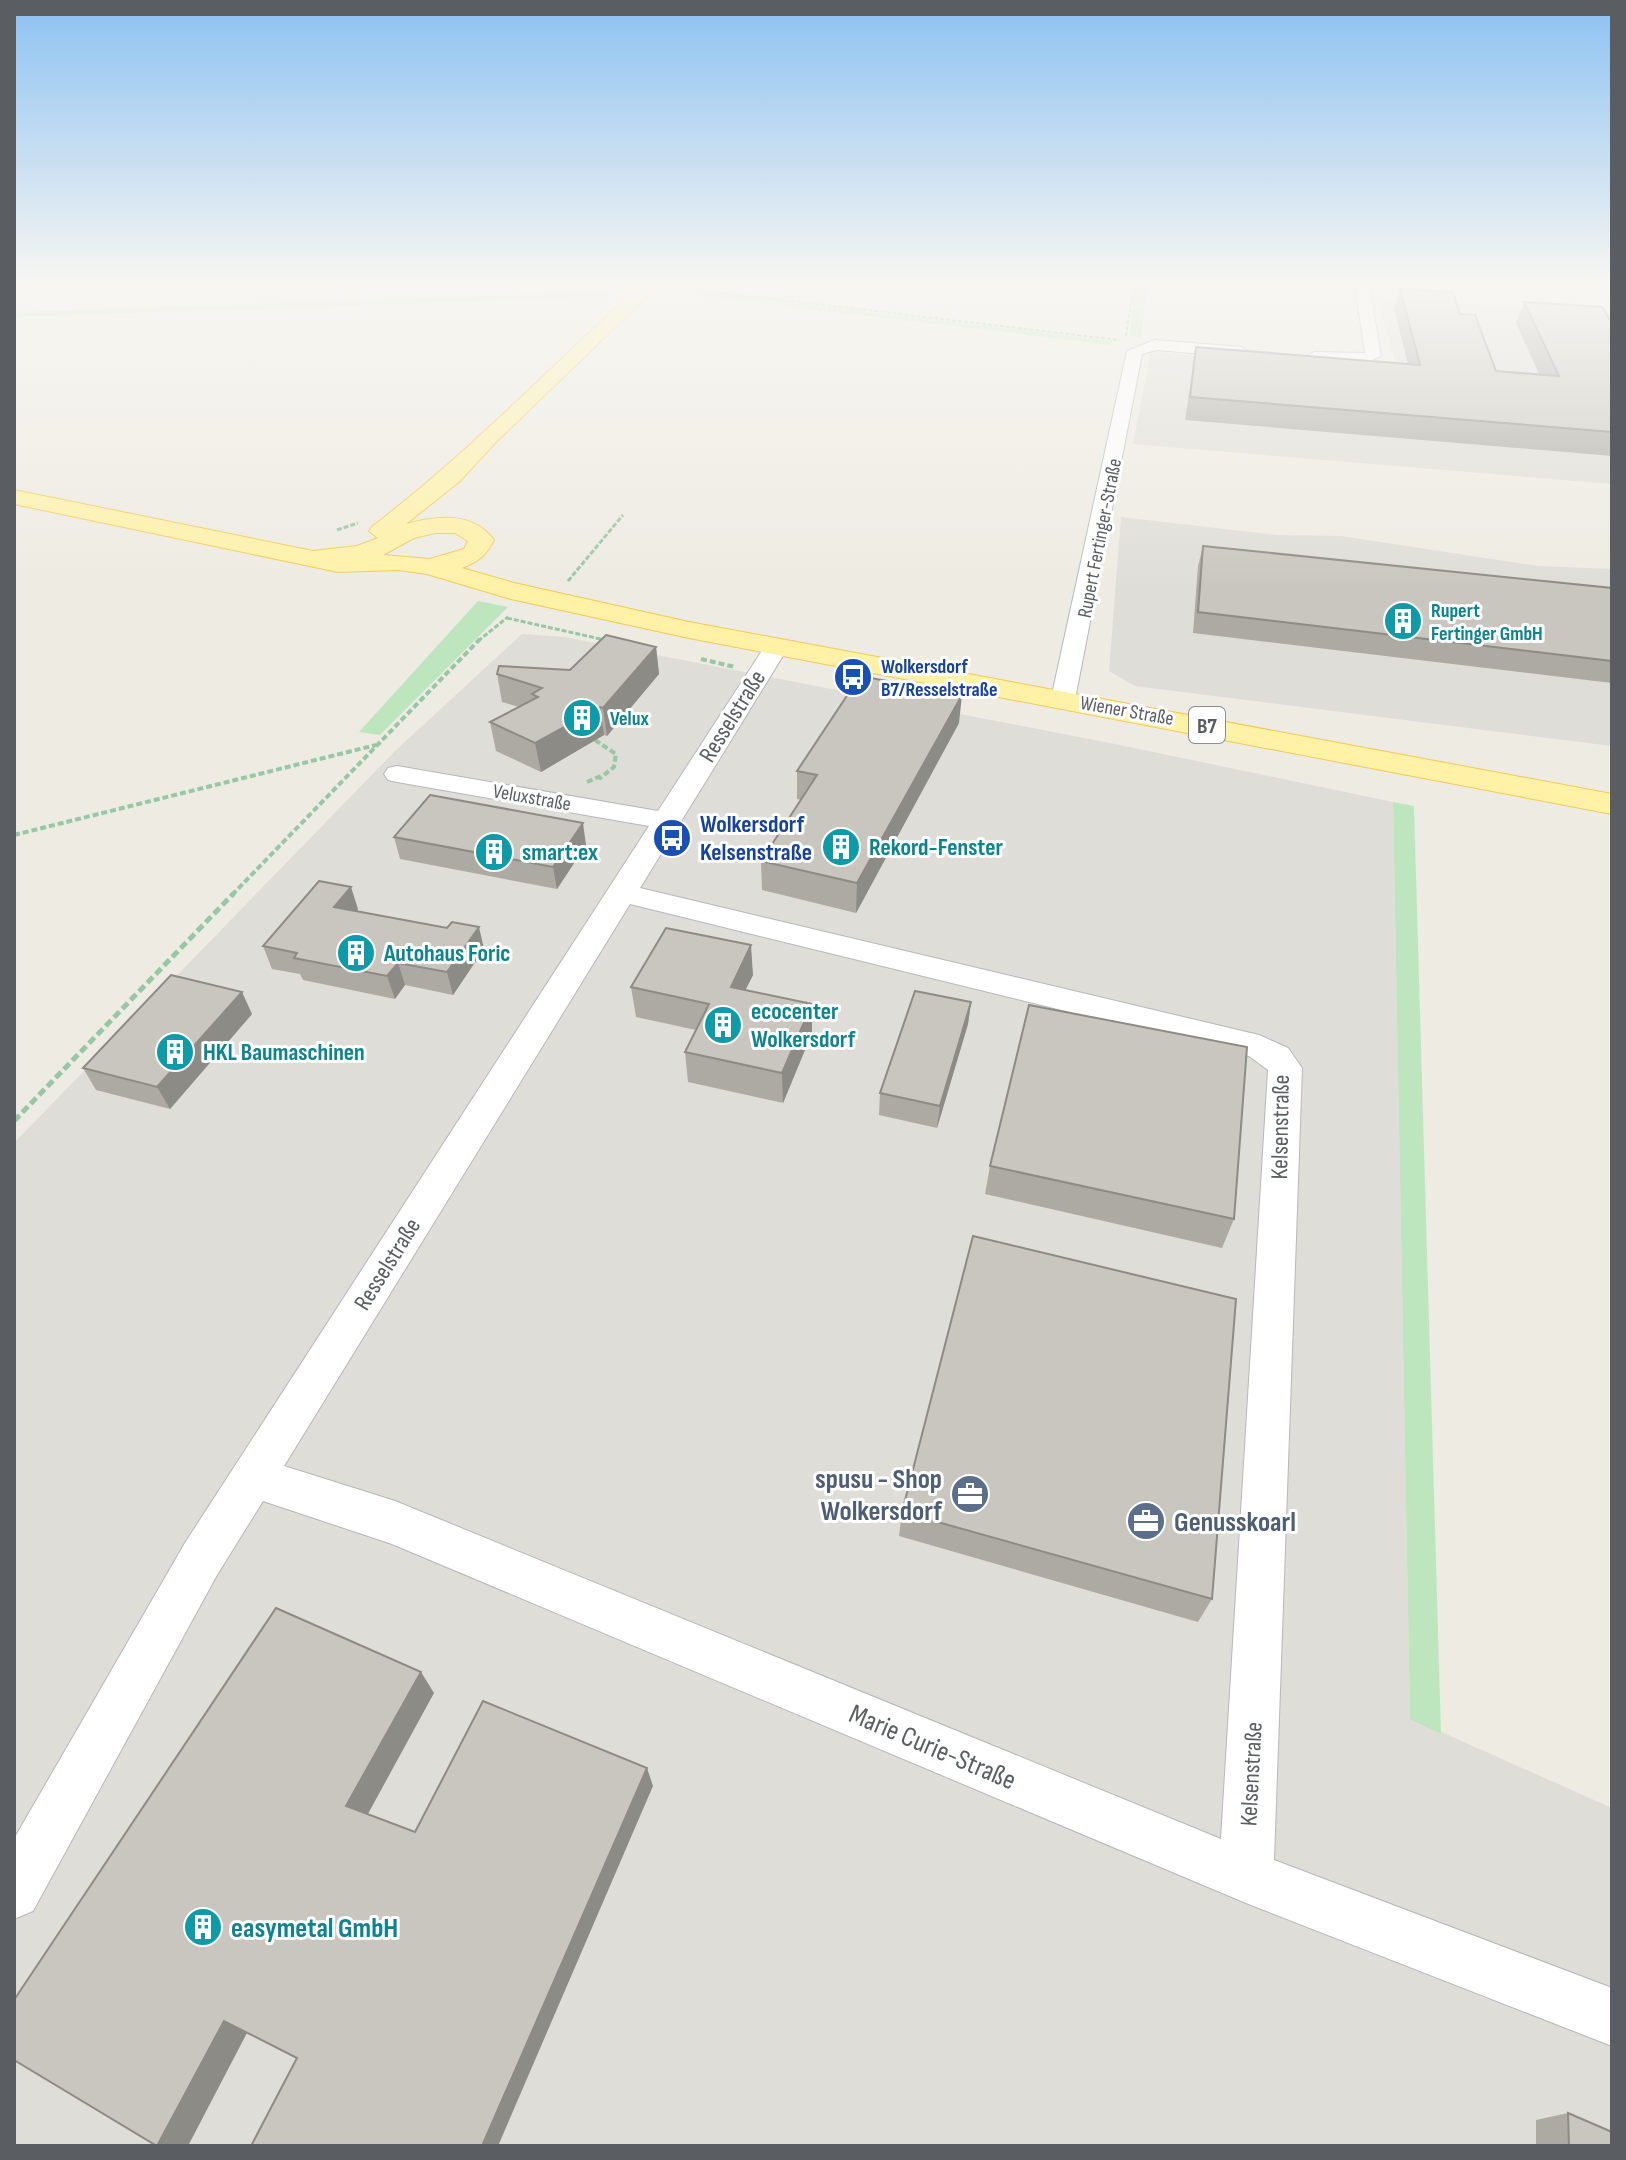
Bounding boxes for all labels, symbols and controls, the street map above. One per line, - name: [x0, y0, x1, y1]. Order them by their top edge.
- street label: Rupert Fertinger-Straße: [1073, 456, 1127, 620]
- place label: Rupert Fertinger GmbH: [1431, 599, 1543, 646]
- building icon: Rupert Fertinger GmbH: [1382, 600, 1424, 642]
- place label: Wolkersdorf B7/Resselstraße: [881, 655, 997, 702]
- bus stop icon: Wolkersdorf B7/Resselstraße: [832, 656, 874, 698]
- street label: Resselstraße: [693, 665, 772, 768]
- street label: Wiener Straße: [1078, 691, 1175, 731]
- building icon: Velux: [561, 697, 603, 739]
- place label: Velux: [610, 707, 649, 731]
- road number: B7: [1189, 707, 1225, 743]
- street label: Veluxstraße: [491, 779, 573, 817]
- place label: Wolkersdorf Kelsenstraße: [700, 810, 812, 867]
- bus stop icon: Wolkersdorf Kelsenstraße: [651, 817, 693, 859]
- building icon: Rekord-Fenster: [820, 826, 862, 868]
- building icon: smart:ex: [473, 831, 515, 873]
- place label: Rekord-Fenster: [869, 833, 1003, 862]
- place label: smart:ex: [522, 838, 598, 867]
- building icon: Autohaus Foric: [335, 932, 377, 974]
- place label: Autohaus Foric: [383, 939, 510, 968]
- place label: ecocenter Wolkersdorf: [751, 997, 856, 1054]
- building icon: ecocenter Wolkersdorf: [702, 1004, 744, 1046]
- building icon: HKL Baumaschinen: [154, 1031, 196, 1073]
- place label: HKL Baumaschinen: [203, 1038, 365, 1067]
- street label: Kelsenstraße: [1265, 1075, 1296, 1180]
- street label: Resselstraße: [348, 1213, 427, 1316]
- place label: spusu - Shop Wolkersdorf: [815, 1463, 942, 1528]
- office icon: spusu - Shop Wolkersdorf: [949, 1473, 991, 1515]
- office icon: Genusskoarl: [1125, 1500, 1167, 1542]
- place label: Genusskoarl: [1174, 1506, 1296, 1539]
- street label: Marie Curie-Straße: [844, 1697, 1021, 1797]
- street label: Kelsenstraße: [1234, 1721, 1269, 1827]
- building icon: easymetal GmbH: [182, 1906, 224, 1948]
- place label: easymetal GmbH: [231, 1912, 398, 1945]

